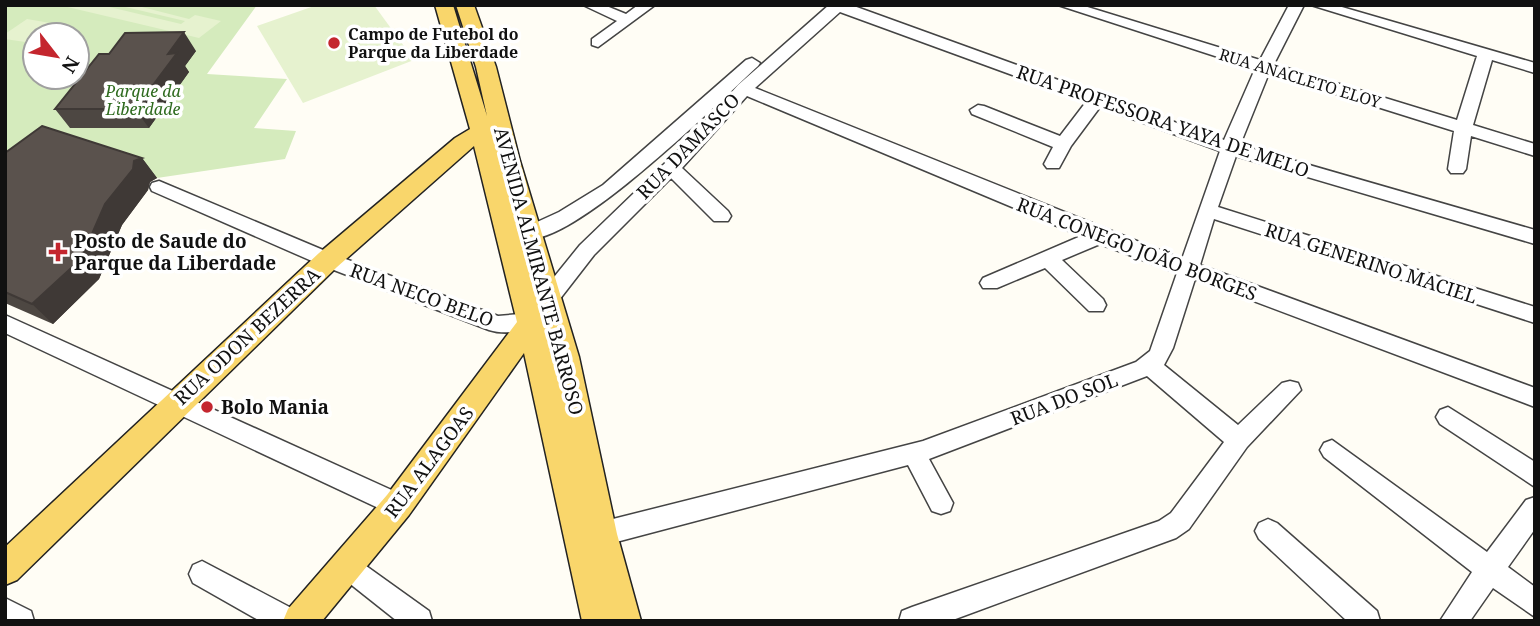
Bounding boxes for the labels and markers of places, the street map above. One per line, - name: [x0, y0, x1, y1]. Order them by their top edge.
- place label: Campo de Futebol do Parque da Liberdade: [348, 23, 519, 63]
- marker: Campo de Futebol do Parque da Liberdade: [326, 35, 342, 51]
- place label: Posto de Saude do Parque da Liberdade: [74, 228, 276, 276]
- marker: Posto de Saude do Parque da Liberdade: [48, 242, 68, 262]
- place label: Bolo Mania: [221, 394, 329, 420]
- marker: Bolo Mania: [199, 399, 215, 415]

